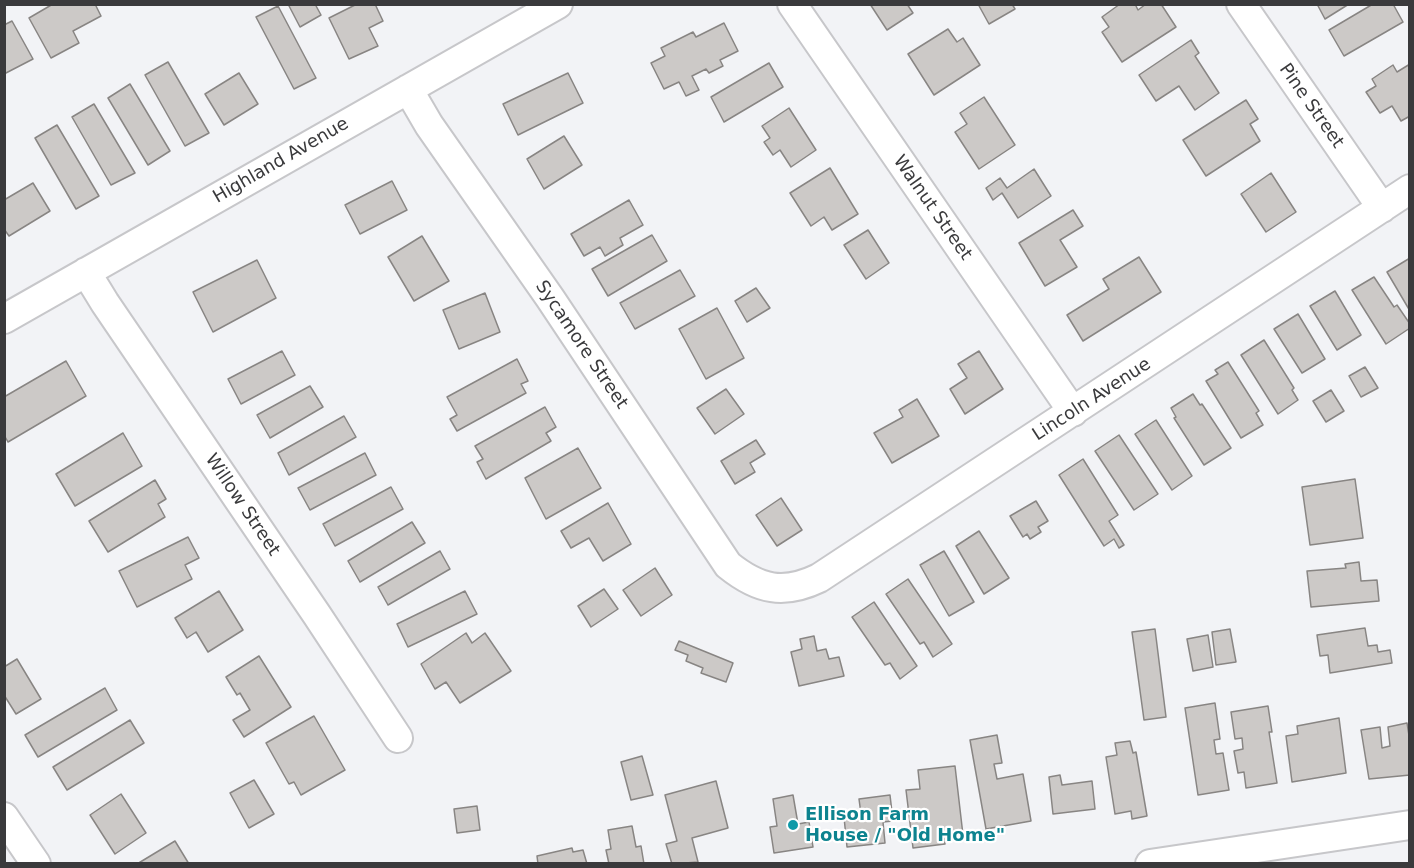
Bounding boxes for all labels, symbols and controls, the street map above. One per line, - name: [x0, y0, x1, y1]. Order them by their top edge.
- street label: Pine Street: [1274, 60, 1348, 152]
- street label: Highland Avenue: [209, 113, 353, 209]
- street label: Walnut Street: [888, 151, 976, 265]
- street label: Sycamore Street: [530, 277, 632, 413]
- street label: Lincoln Avenue: [1029, 354, 1155, 446]
- street label: Willow Street: [200, 450, 284, 560]
- place label: Ellison Farm House / "Old Home": [805, 804, 1005, 846]
- marker: Ellison Farm House / "Old Home": [786, 818, 800, 832]

